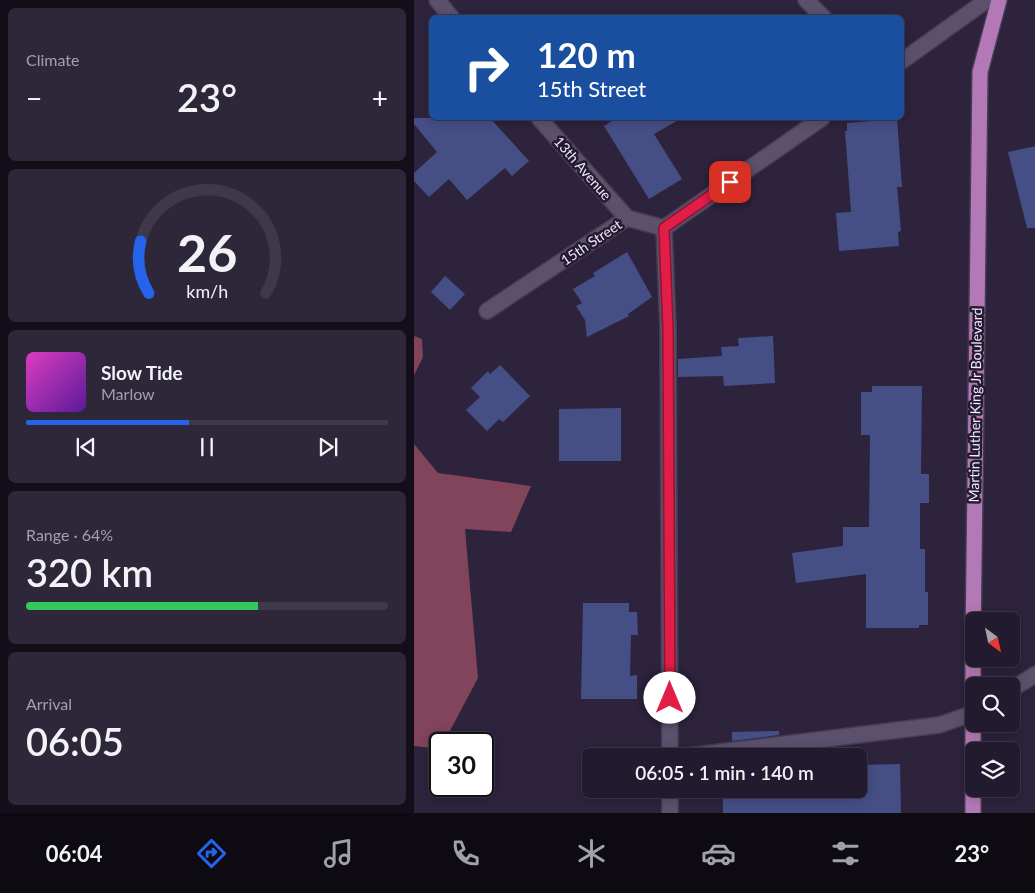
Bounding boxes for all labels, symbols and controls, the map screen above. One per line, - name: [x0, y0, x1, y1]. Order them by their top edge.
- text: 120 m: [537, 33, 636, 75]
- icon: right: [454, 35, 519, 100]
- text: Climate: [26, 50, 79, 69]
- text: 23°: [177, 74, 237, 120]
- text: 15th Street: [537, 75, 646, 102]
- text: −: [26, 81, 42, 115]
- text: +: [372, 81, 388, 115]
- street label: 13th Avenue: [551, 133, 615, 203]
- pin: [709, 161, 751, 203]
- icon: arrive: [716, 168, 744, 196]
- street label: 15th Street: [557, 216, 625, 268]
- text: 26: [177, 221, 237, 283]
- text: km/h: [186, 280, 228, 302]
- street label: Martin Luther King Jr Boulevard: [965, 307, 985, 503]
- text: Slow Tide: [101, 361, 183, 384]
- text: Marlow: [101, 384, 155, 403]
- icon: previous: [72, 433, 100, 461]
- icon: pause: [193, 433, 221, 461]
- icon: next: [314, 433, 342, 461]
- text: Range · 64%: [26, 525, 113, 544]
- text: 320 km: [26, 549, 153, 595]
- north arrow: [965, 612, 1020, 668]
- map controls: [965, 612, 1020, 797]
- position arrow: [643, 671, 695, 723]
- button: search: [965, 677, 1020, 732]
- text: Arrival: [26, 694, 72, 713]
- text: 06:05: [26, 718, 124, 764]
- speed limit sign: 30: [429, 732, 494, 797]
- button: layers: [965, 742, 1020, 797]
- text: 06:05 · 1 min · 140 m: [635, 761, 814, 784]
- icon: directions: [194, 836, 229, 871]
- icon: music: [321, 836, 356, 871]
- icon: phone: [448, 836, 483, 871]
- icon: climate: [574, 836, 609, 871]
- icon: car: [701, 836, 736, 871]
- icon: filters: [828, 836, 863, 871]
- text: 06:04: [46, 840, 103, 867]
- text: 23°: [954, 840, 989, 867]

